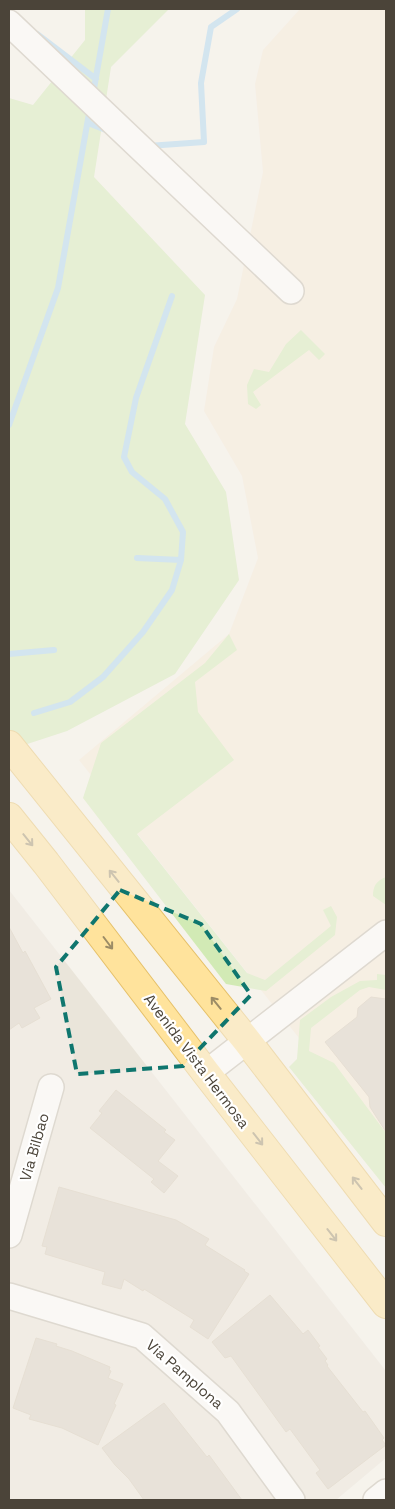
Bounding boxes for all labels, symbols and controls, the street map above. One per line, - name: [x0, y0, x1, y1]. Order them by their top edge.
- one-way arrow: [22, 833, 33, 846]
- one-way arrow: [109, 870, 120, 883]
- one-way arrow: [102, 936, 113, 949]
- street label: Avenida Vista Hermosa: [140, 990, 254, 1132]
- one-way arrow: [211, 997, 222, 1010]
- street label: Via Bilbao: [15, 1111, 53, 1183]
- one-way arrow: [252, 1132, 263, 1145]
- one-way arrow: [351, 1177, 362, 1190]
- one-way arrow: [326, 1228, 337, 1241]
- street label: Via Pamplona: [142, 1335, 228, 1413]

